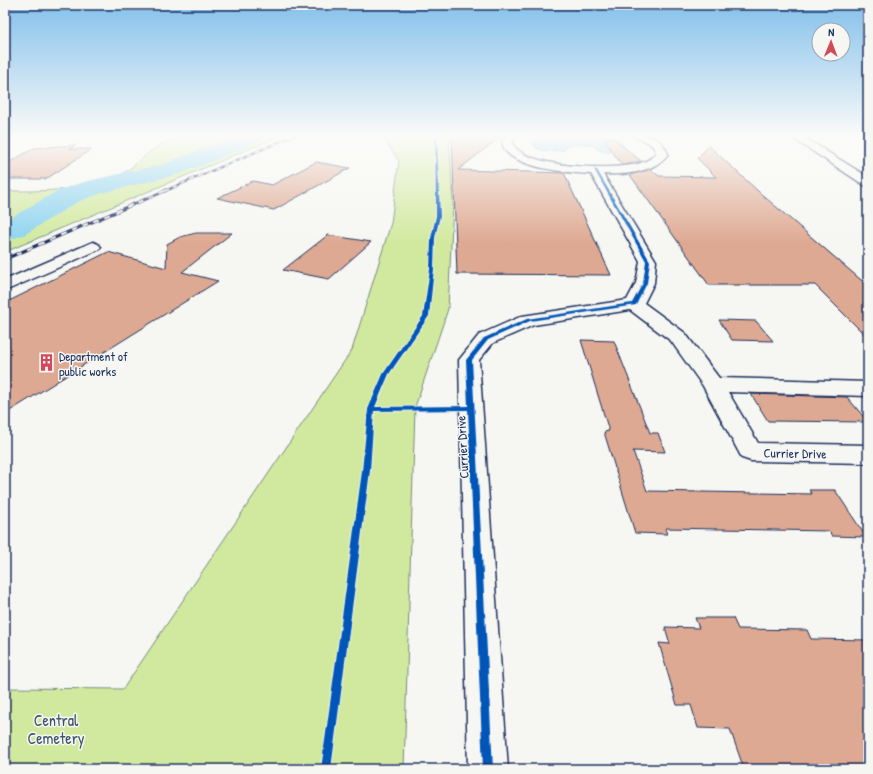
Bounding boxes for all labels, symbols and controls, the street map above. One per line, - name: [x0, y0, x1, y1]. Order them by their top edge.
- north arrow: [811, 22, 851, 62]
- text: N: [828, 25, 834, 39]
- place label: Department of public works: [59, 347, 128, 380]
- building icon: Department of public works: [36, 353, 56, 373]
- street label: Currier Drive: [451, 415, 473, 479]
- street label: Currier Drive: [763, 443, 827, 463]
- park label: Central Cemetery: [27, 709, 85, 749]

